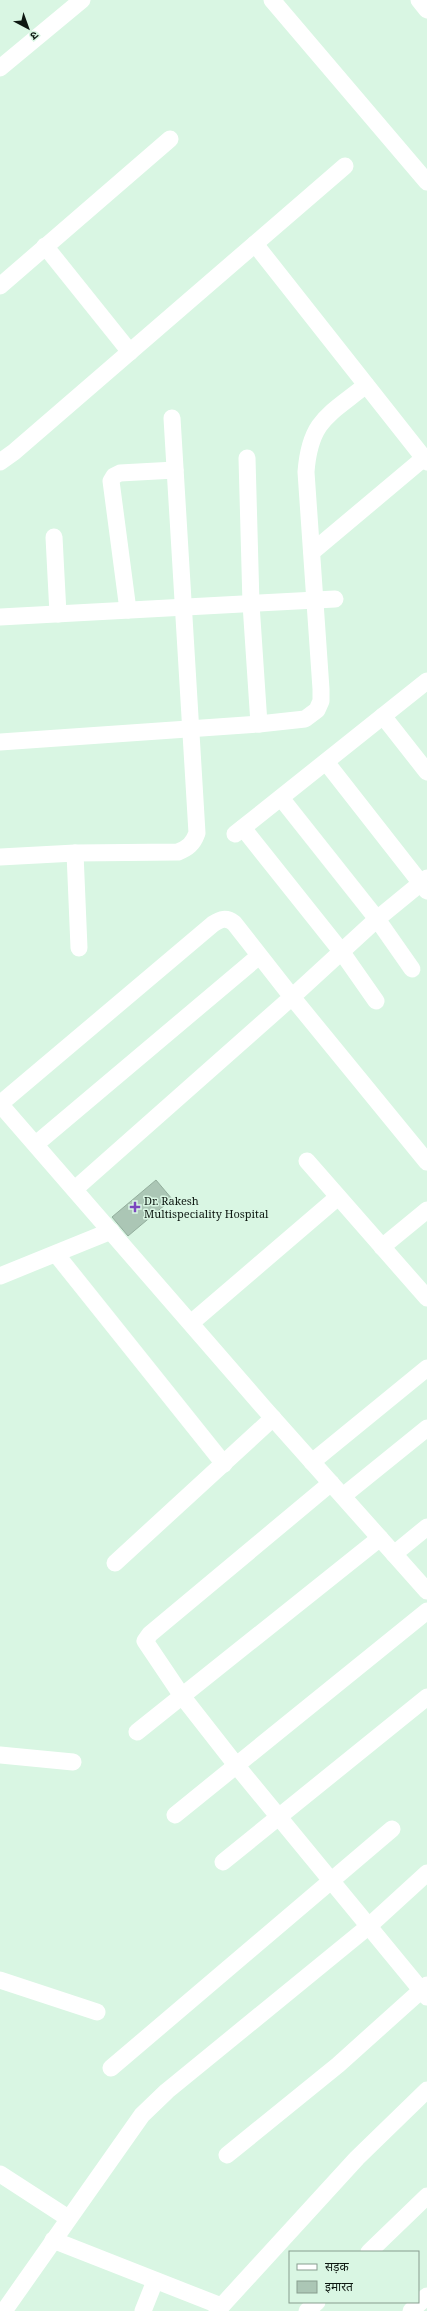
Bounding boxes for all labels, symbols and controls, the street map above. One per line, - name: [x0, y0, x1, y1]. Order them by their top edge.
- north arrow: [8, 8, 48, 48]
- text: उ: [27, 28, 42, 44]
- place label: Dr. Rakesh Multispeciality Hospital: [144, 1193, 269, 1221]
- marker: Dr. Rakesh Multispeciality Hospital: [129, 1201, 141, 1213]
- legend: [289, 2251, 419, 2303]
- text: सड़क: [325, 2258, 350, 2275]
- text: इमारत: [325, 2278, 354, 2295]

